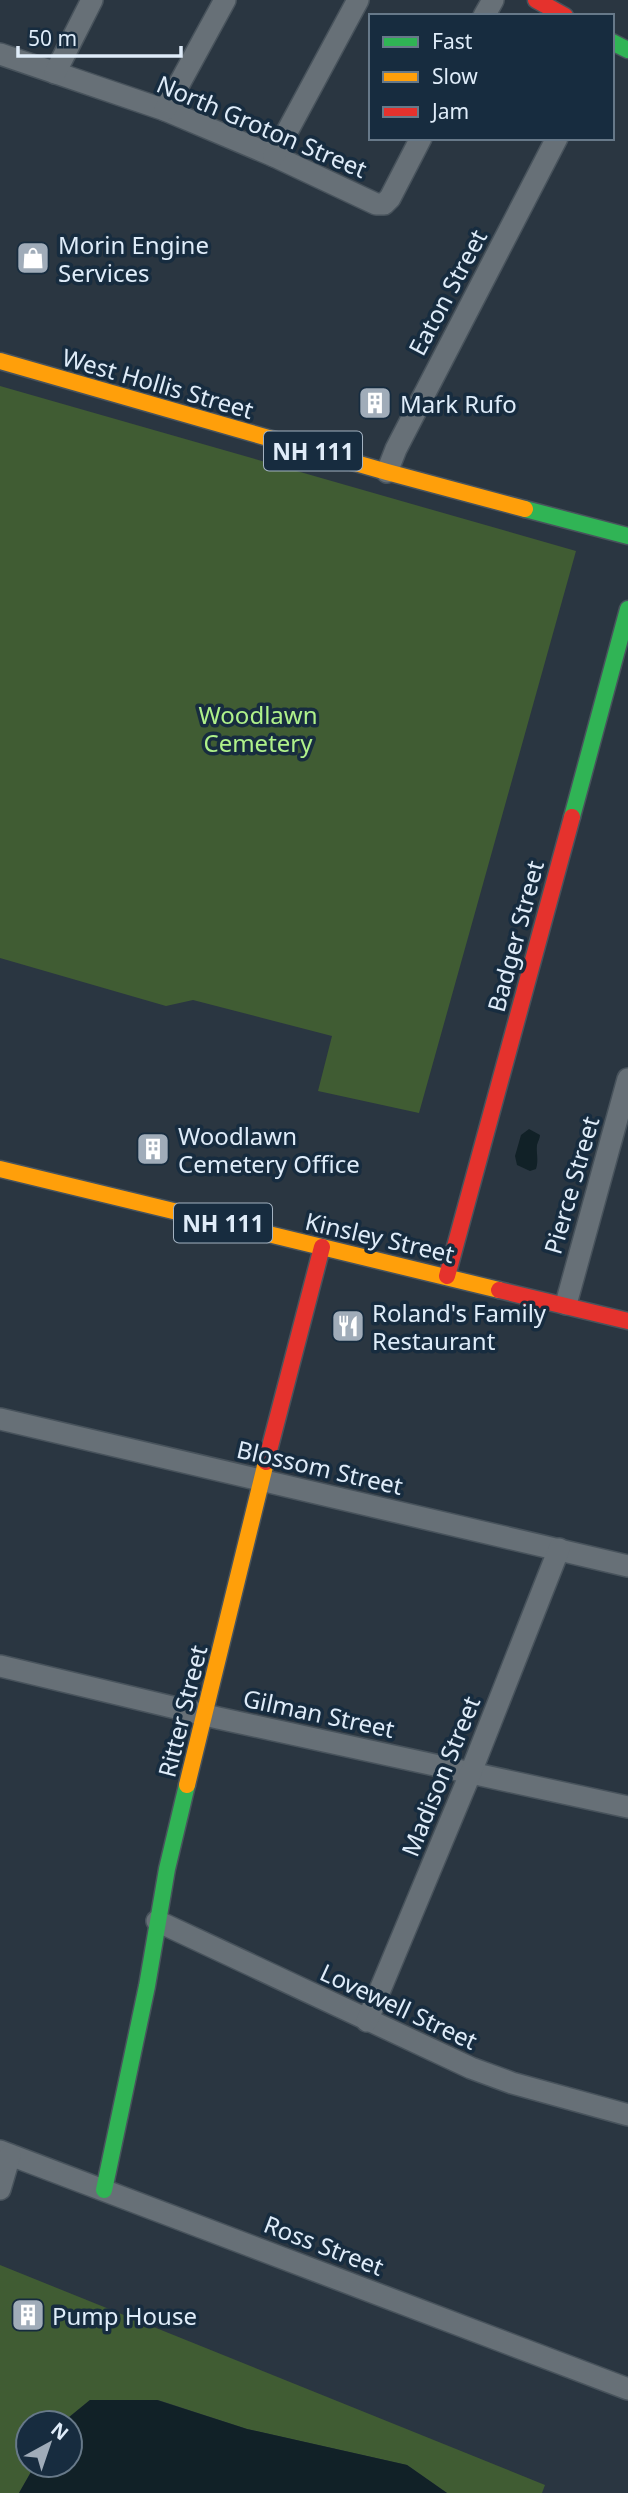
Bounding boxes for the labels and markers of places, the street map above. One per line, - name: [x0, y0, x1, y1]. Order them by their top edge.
- place label: Morin Engine Services: [58, 228, 209, 289]
- shop icon: Morin Engine Services: [14, 239, 52, 277]
- building icon: Mark Rufo: [356, 384, 394, 422]
- place label: Mark Rufo: [400, 387, 517, 420]
- place label: Woodlawn Cemetery Office: [178, 1119, 360, 1180]
- building icon: Woodlawn Cemetery Office: [134, 1130, 172, 1168]
- place label: Roland's Family Restaurant: [372, 1296, 547, 1357]
- restaurant icon: Roland's Family Restaurant: [329, 1307, 367, 1345]
- building icon: Pump House: [9, 2296, 47, 2334]
- place label: Pump House: [52, 2299, 197, 2332]

